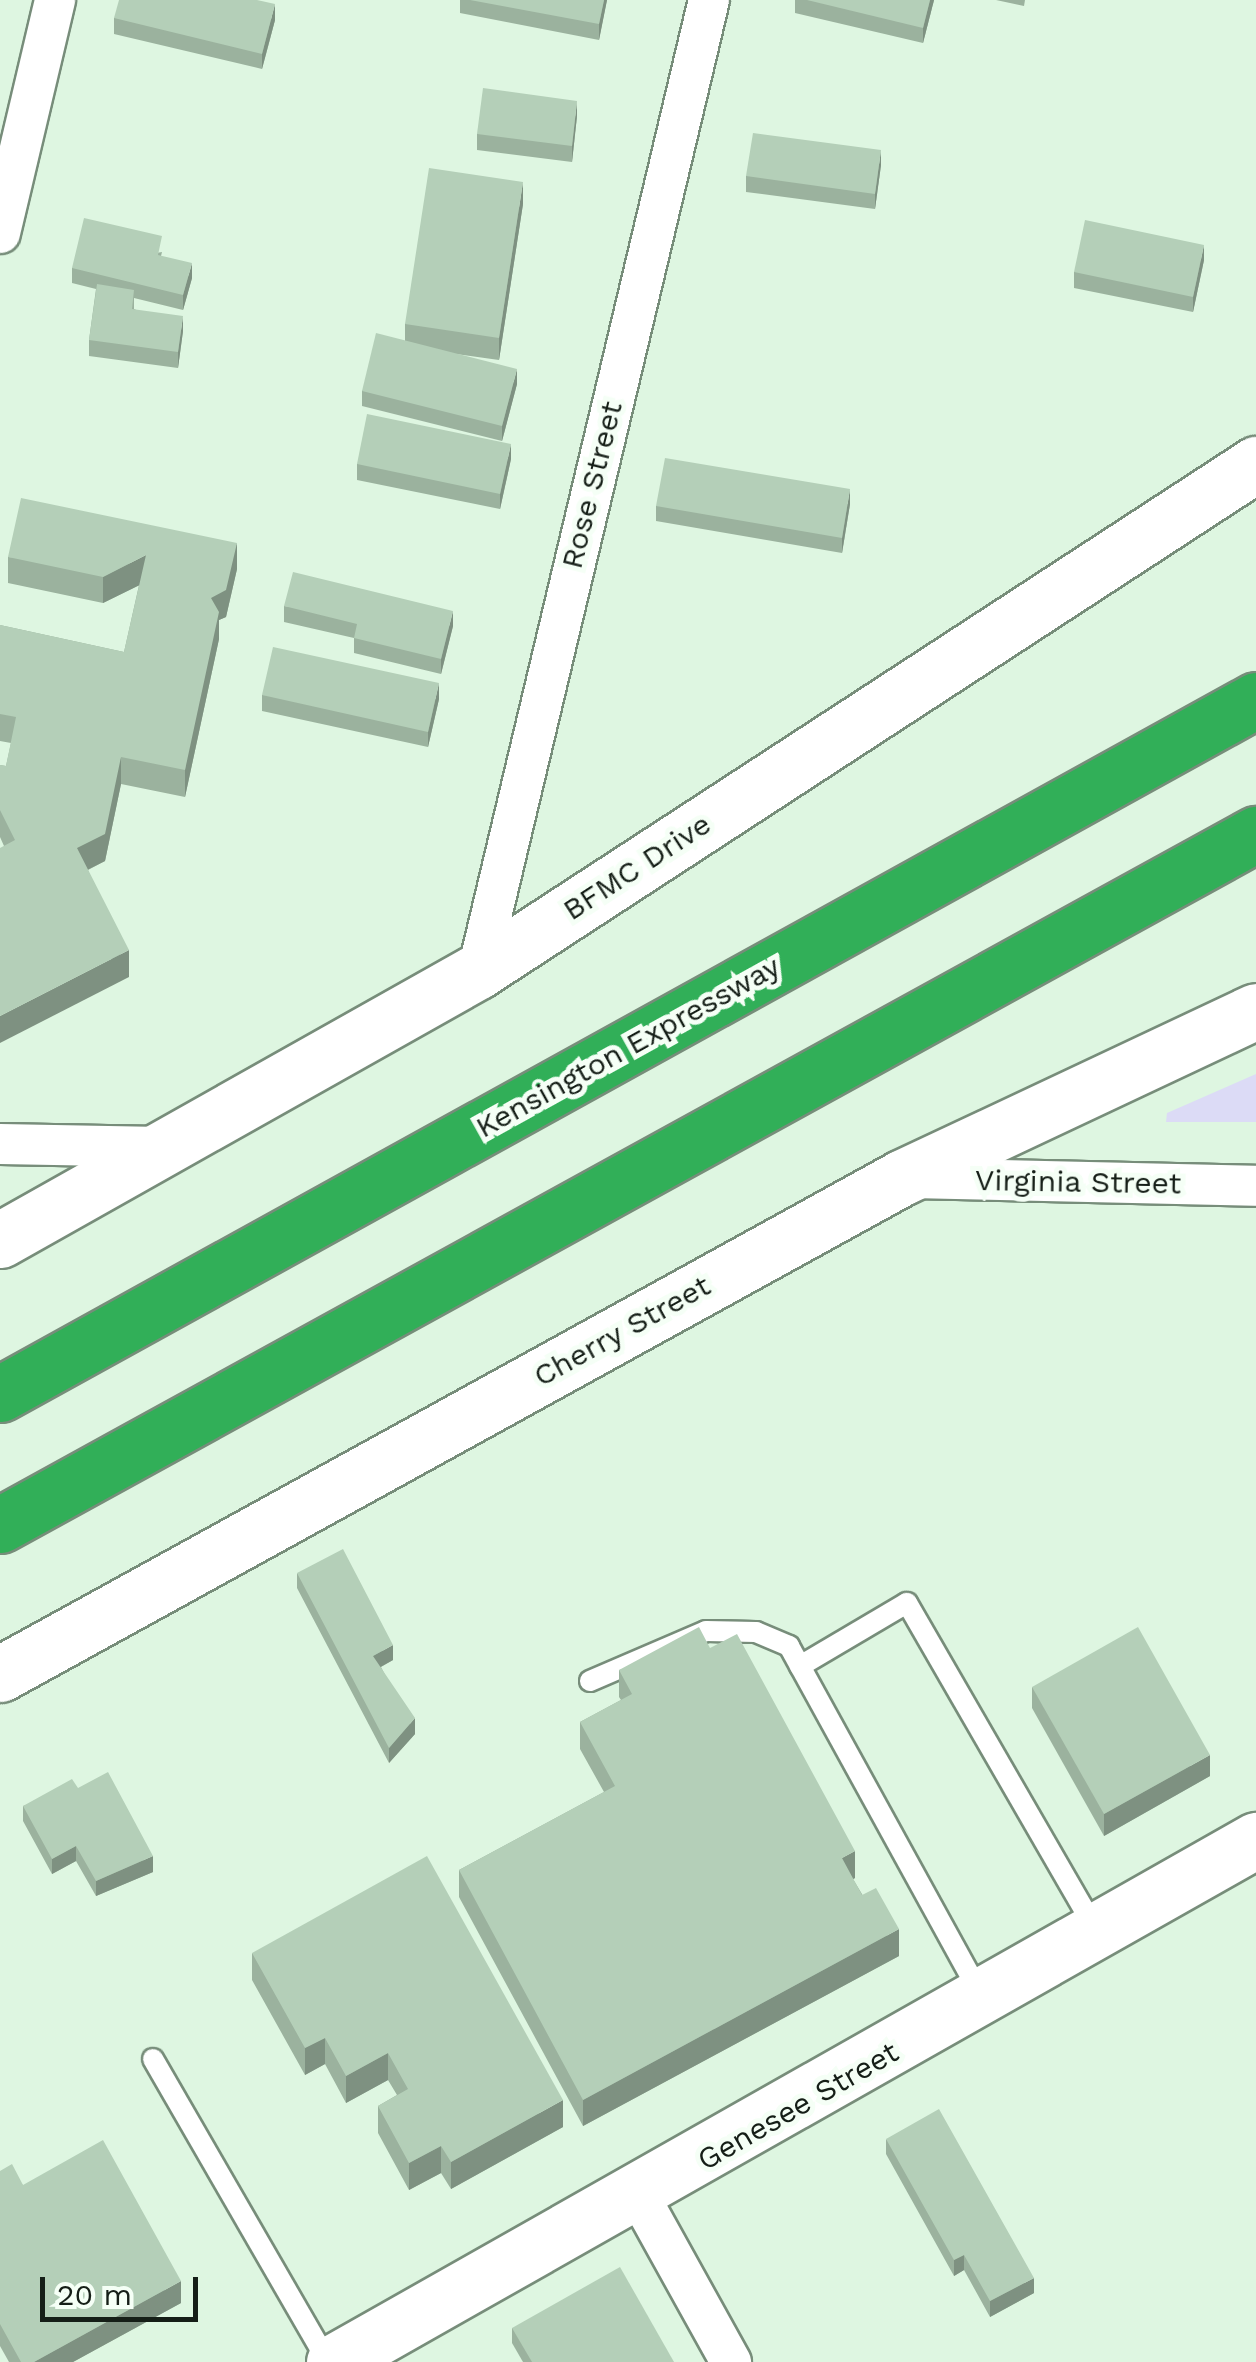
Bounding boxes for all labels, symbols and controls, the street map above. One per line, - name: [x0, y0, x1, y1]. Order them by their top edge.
- street label: Rose Street: [554, 398, 630, 572]
- street label: BFMC Drive: [556, 806, 718, 928]
- street label: Kensington Expressway: [470, 948, 786, 1146]
- street label: Virginia Street: [974, 1162, 1182, 1202]
- street label: Cherry Street: [527, 1268, 717, 1394]
- street label: Genesee Street: [691, 2034, 905, 2178]
- scale bar: [45, 2257, 202, 2319]
- text: 20 m: [57, 2277, 132, 2312]

